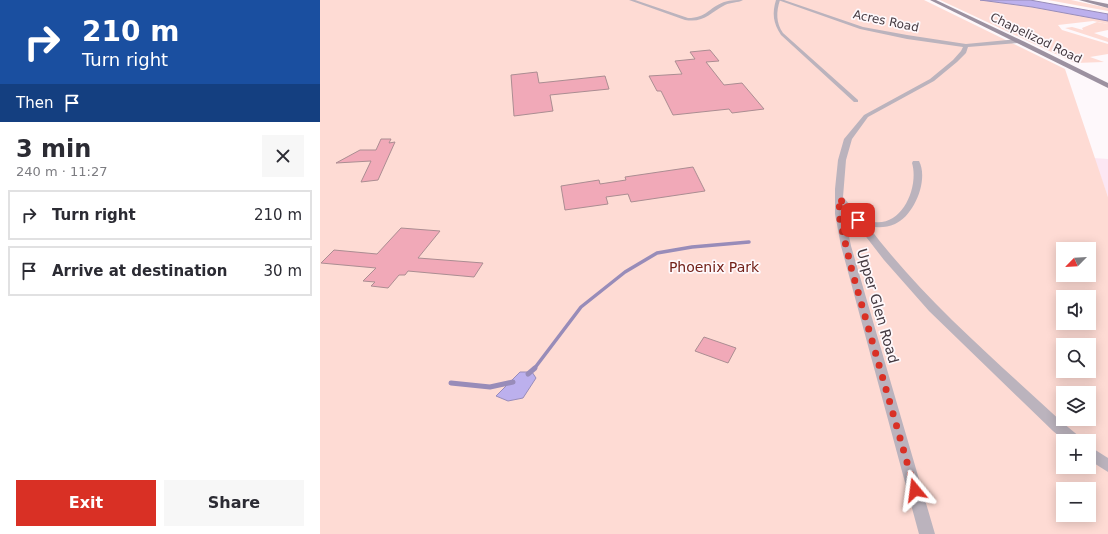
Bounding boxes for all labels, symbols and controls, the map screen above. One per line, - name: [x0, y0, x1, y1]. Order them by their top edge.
- street label: Acres Road: [852, 7, 920, 35]
- street label: Chapelizod Road: [988, 10, 1084, 66]
- text: 210 m: [82, 15, 179, 48]
- icon: right: [16, 16, 68, 68]
- text: Turn right: [82, 49, 168, 70]
- icon: arrive: [61, 92, 83, 114]
- text: Then: [16, 94, 53, 112]
- text: 3 min: [16, 135, 91, 163]
- button: close: [262, 135, 304, 177]
- text: 240 m · 11:27: [16, 164, 107, 179]
- pin: [841, 203, 875, 237]
- icon: right: [18, 204, 40, 226]
- text: Turn right: [52, 206, 136, 224]
- text: 210 m: [254, 206, 302, 224]
- icon: arrive: [847, 209, 869, 231]
- north arrow: [1056, 242, 1096, 282]
- map controls: [1056, 242, 1096, 522]
- street label: Upper Glen Road: [854, 247, 902, 365]
- park label: Phoenix Park: [669, 259, 760, 275]
- icon: arrive: [18, 260, 40, 282]
- text: Arrive at destination: [52, 262, 227, 280]
- text: 30 m: [264, 262, 302, 280]
- button: sound: [1056, 290, 1096, 330]
- button: search: [1056, 338, 1096, 378]
- button: layers: [1056, 386, 1096, 426]
- button: +: [1056, 434, 1096, 474]
- position arrow: [894, 469, 936, 511]
- button: Exit: [16, 480, 156, 526]
- button: Share: [164, 480, 304, 526]
- button: −: [1056, 482, 1096, 522]

